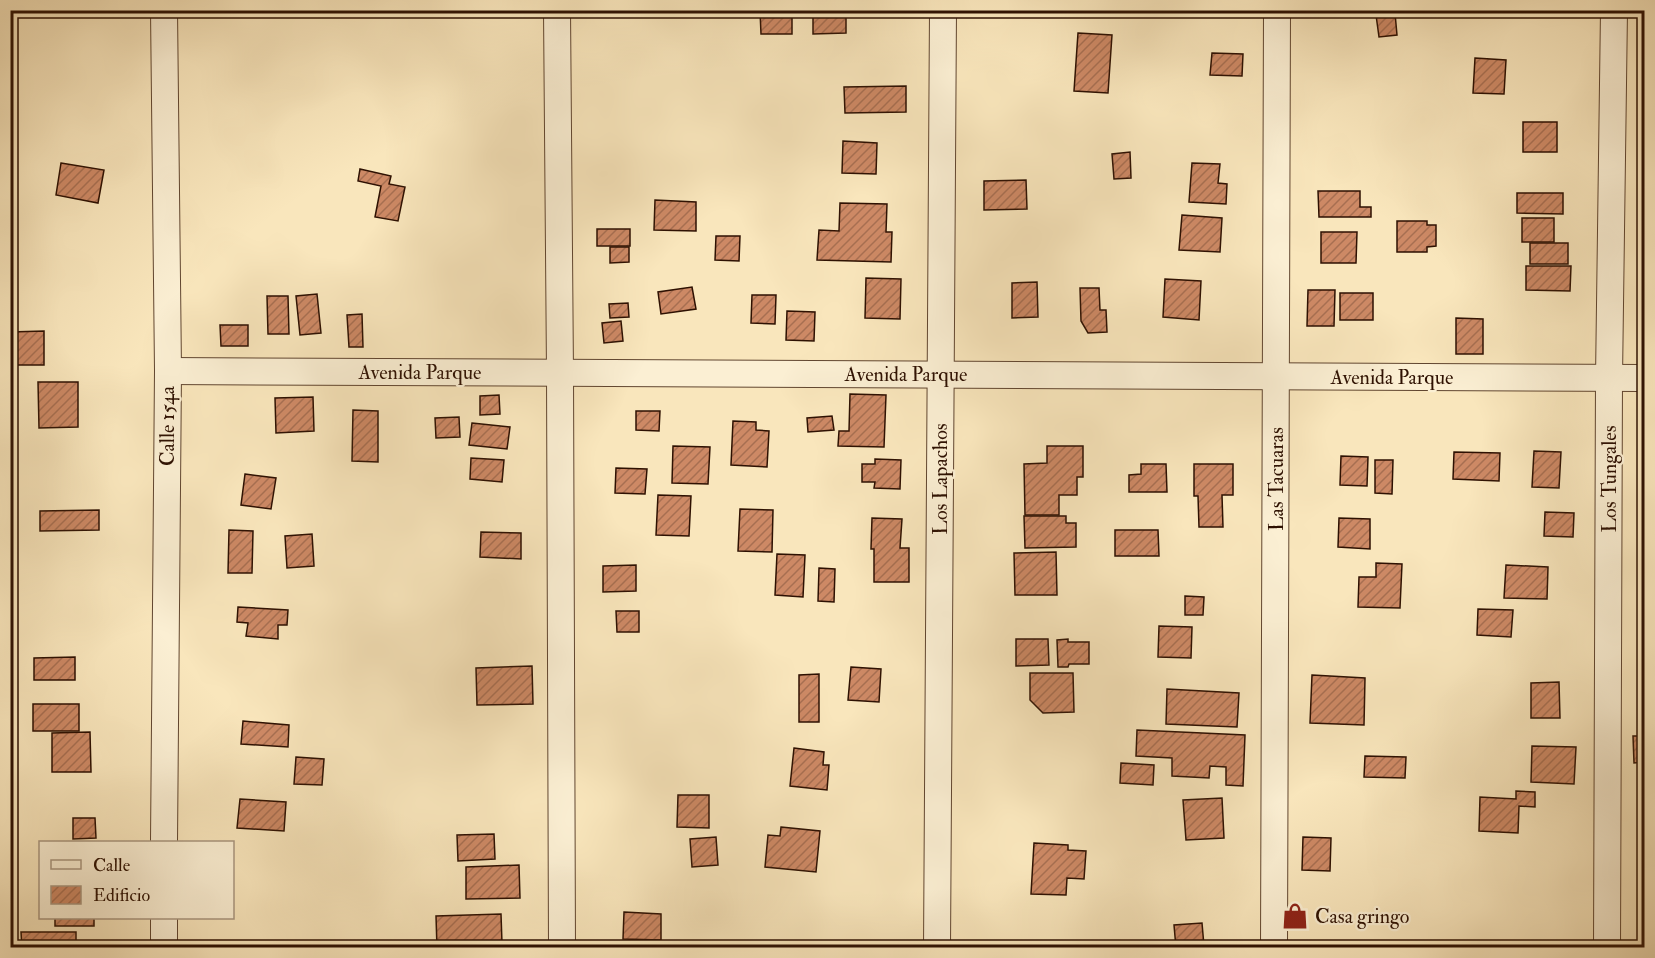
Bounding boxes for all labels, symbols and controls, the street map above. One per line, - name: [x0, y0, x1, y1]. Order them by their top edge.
- street label: Avenida Parque: [358, 360, 481, 385]
- street label: Avenida Parque: [844, 362, 967, 387]
- street label: Avenida Parque: [1330, 365, 1453, 390]
- street label: Calle 154a: [155, 385, 180, 466]
- street label: Los Lapachos: [928, 423, 954, 535]
- street label: Los Tungales: [1597, 425, 1622, 533]
- street label: Las Tacuaras: [1264, 427, 1289, 531]
- legend: [39, 841, 234, 919]
- text: Calle: [93, 854, 131, 877]
- text: Edificio: [93, 884, 150, 907]
- shop icon: Casa gringo: [1280, 901, 1310, 931]
- place label: Casa gringo: [1315, 904, 1409, 929]

